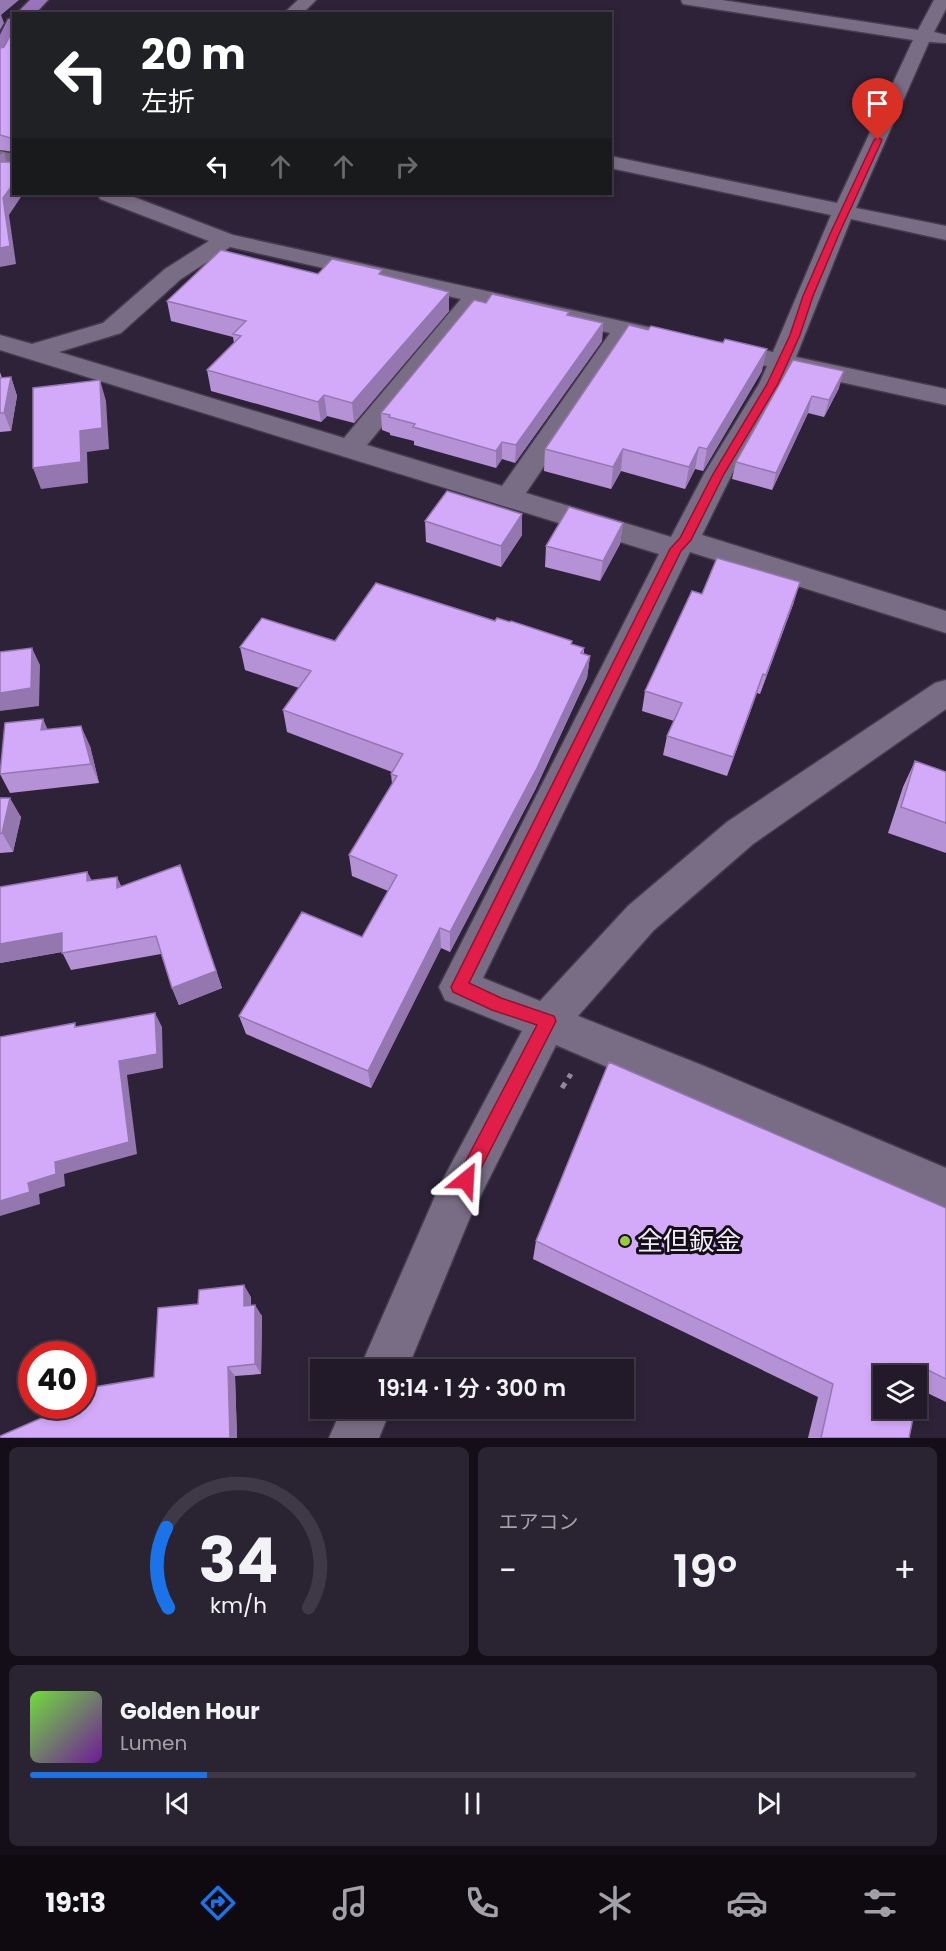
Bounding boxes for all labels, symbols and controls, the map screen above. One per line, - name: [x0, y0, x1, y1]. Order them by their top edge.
- text: 20 m: [141, 25, 246, 84]
- icon: left: [42, 36, 120, 114]
- pin: [852, 78, 903, 140]
- text: 左折: [141, 83, 195, 120]
- icon: arrive: [861, 87, 894, 120]
- icon: left: [201, 150, 234, 183]
- icon: ahead: [264, 150, 297, 183]
- icon: ahead: [327, 150, 360, 183]
- icon: right: [390, 150, 423, 183]
- position arrow: [434, 1148, 498, 1212]
- place label: 全但鈑金: [637, 1223, 741, 1259]
- marker: 全但鈑金: [618, 1234, 632, 1248]
- speed limit sign: 40: [18, 1341, 96, 1419]
- map controls: [873, 1365, 927, 1419]
- button: layers: [873, 1365, 927, 1419]
- text: 19:14 · 1 分 · 300 m: [378, 1373, 566, 1404]
- text: エアコン: [499, 1508, 579, 1536]
- text: 34: [199, 1516, 279, 1604]
- text: 19°: [673, 1540, 737, 1603]
- text: −: [499, 1547, 517, 1594]
- text: +: [893, 1547, 916, 1594]
- text: km/h: [210, 1591, 267, 1622]
- text: Golden Hour: [120, 1696, 260, 1727]
- text: Lumen: [120, 1729, 187, 1757]
- icon: previous: [161, 1787, 194, 1820]
- icon: pause: [456, 1787, 489, 1820]
- icon: next: [752, 1787, 785, 1820]
- icon: directions: [197, 1882, 239, 1924]
- icon: music: [329, 1882, 371, 1924]
- icon: phone: [461, 1882, 503, 1924]
- icon: climate: [594, 1882, 636, 1924]
- icon: car: [726, 1882, 768, 1924]
- icon: filters: [859, 1882, 901, 1924]
- text: 19:13: [45, 1884, 106, 1921]

